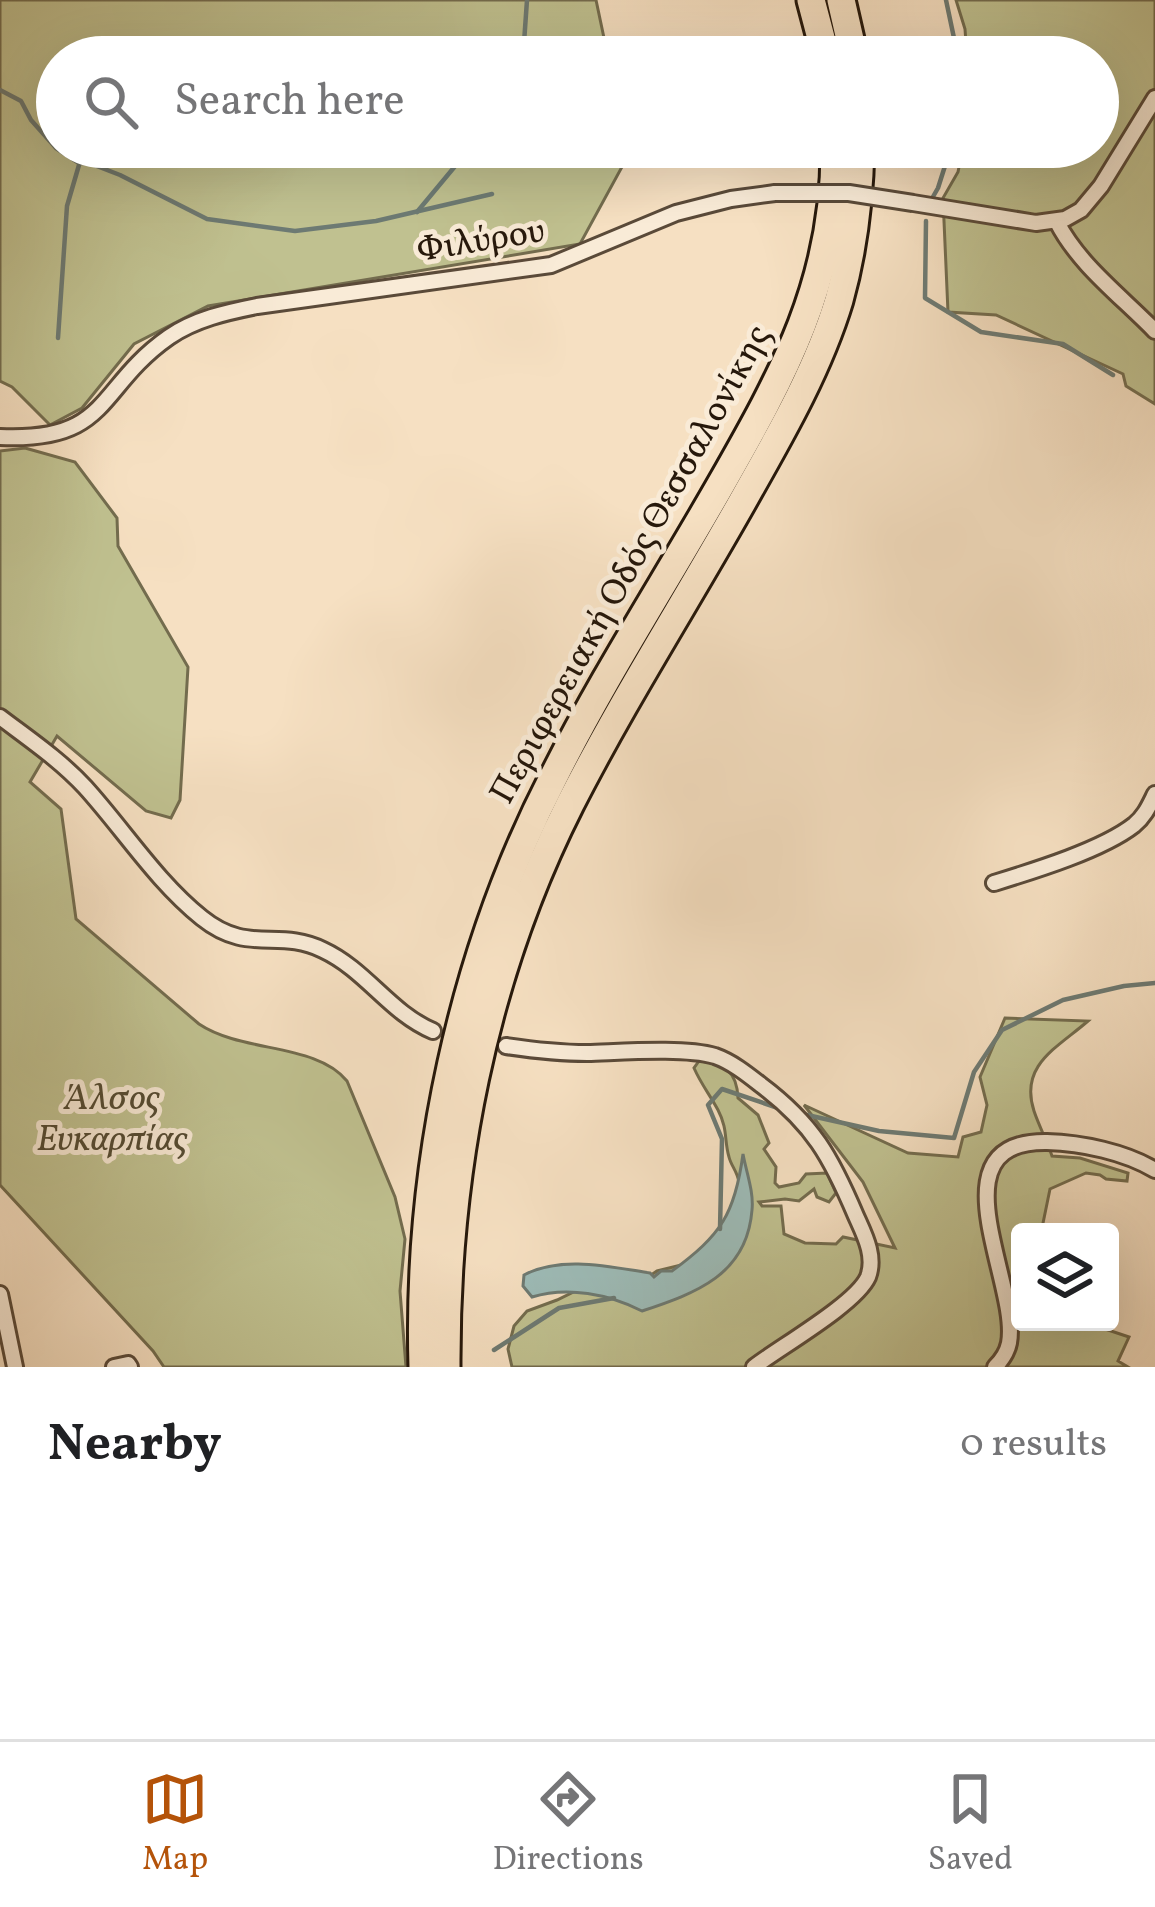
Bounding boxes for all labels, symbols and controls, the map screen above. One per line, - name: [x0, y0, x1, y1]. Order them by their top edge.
- search box: [36, 36, 1119, 168]
- icon: search: [78, 69, 144, 135]
- text: Search here: [174, 71, 405, 134]
- street label: Φιλύρου: [413, 207, 549, 277]
- street label: Περιφερειακή Οδός Θεσσαλονίκης: [479, 316, 785, 814]
- park label: Άλσος Ευκαρπίας: [37, 1075, 188, 1166]
- map controls: [1011, 1223, 1119, 1331]
- button: layers: [1011, 1223, 1119, 1331]
- text: Nearby: [48, 1410, 222, 1481]
- text: 0 results: [960, 1418, 1107, 1472]
- tab: Map: [142, 1766, 208, 1884]
- tab: Directions: [492, 1766, 644, 1884]
- tab: Saved: [928, 1766, 1013, 1884]

